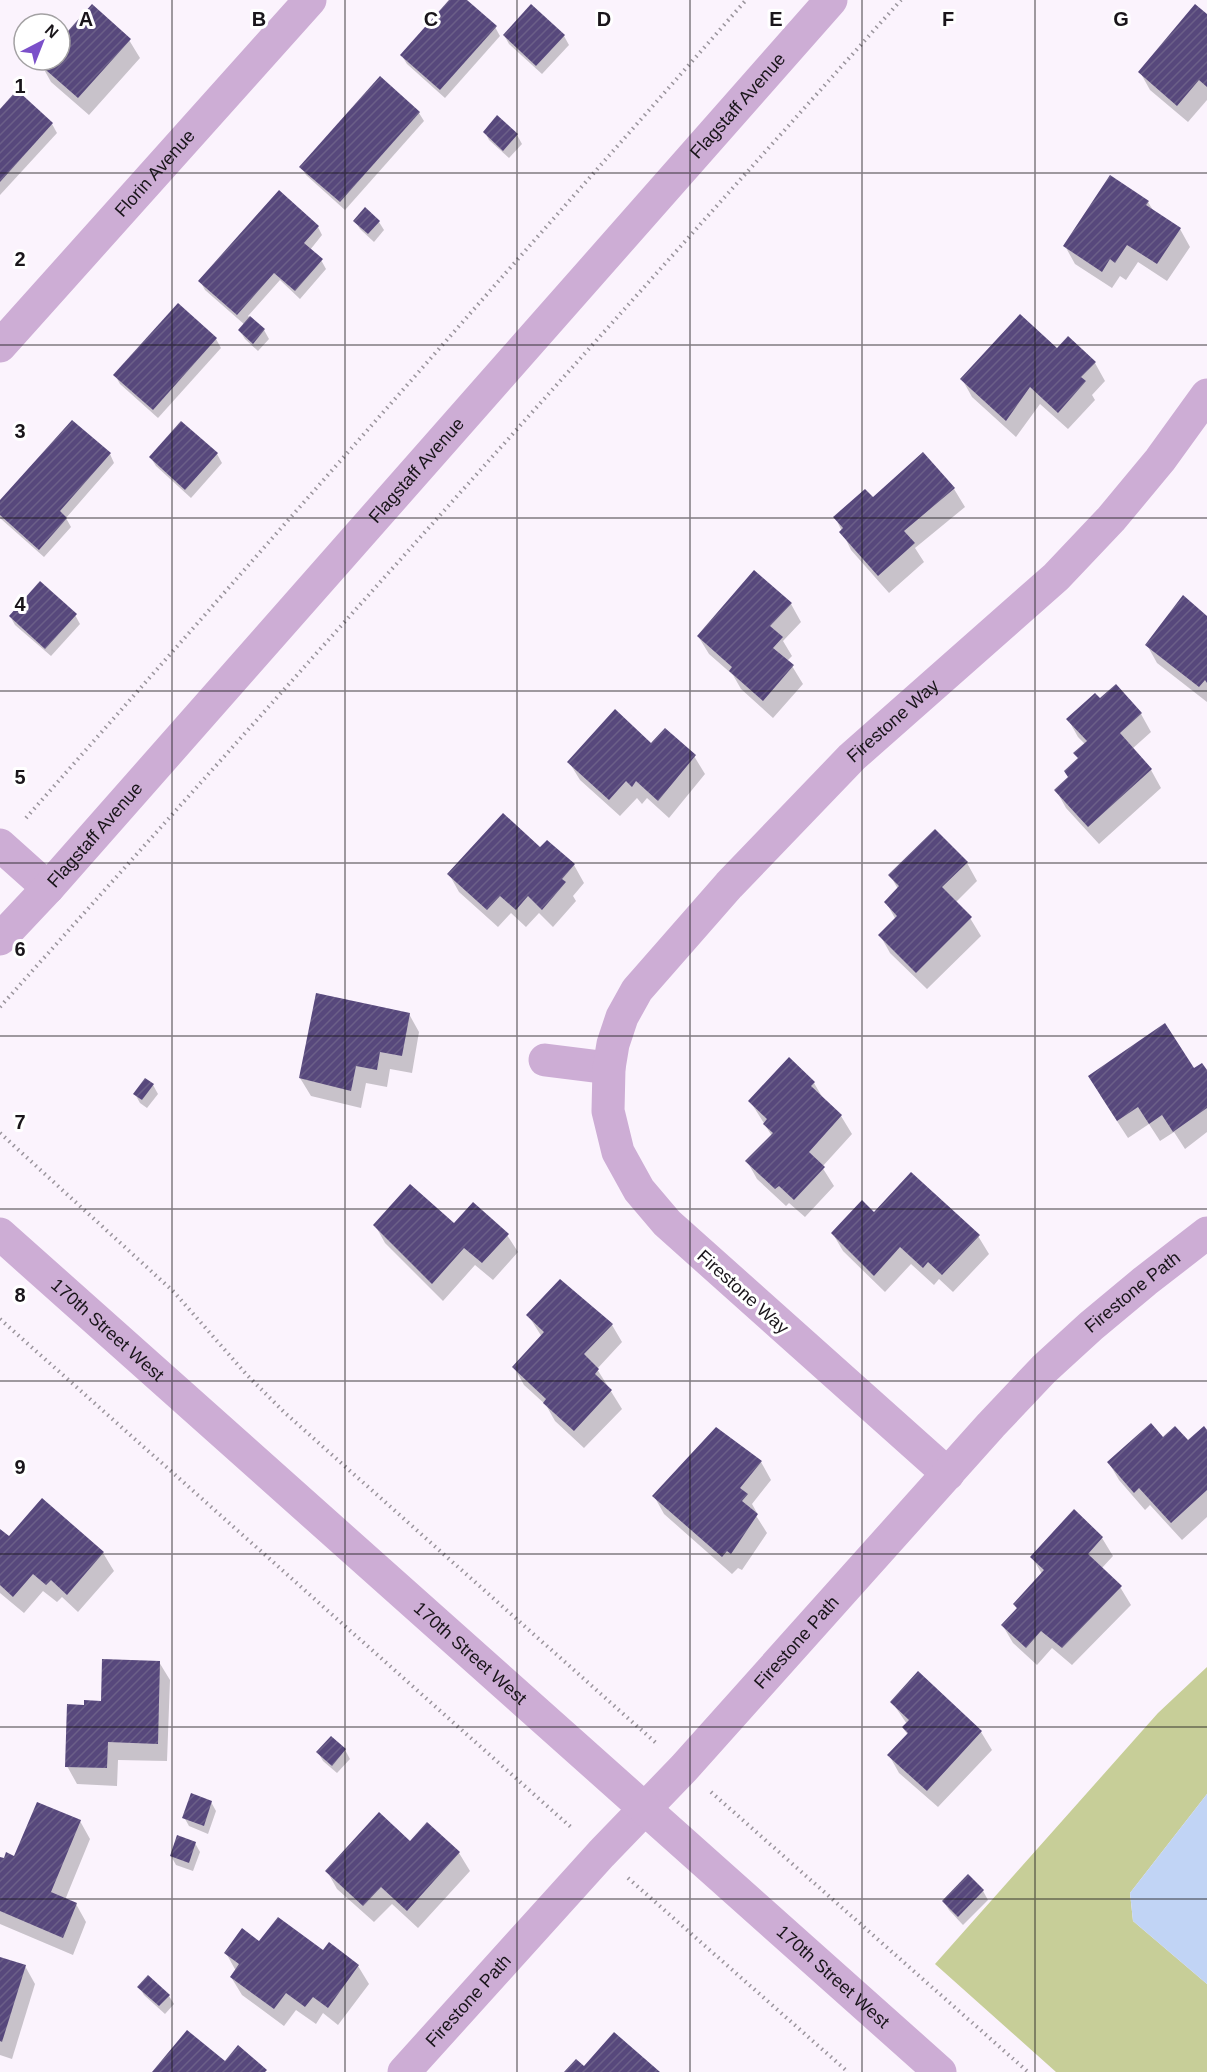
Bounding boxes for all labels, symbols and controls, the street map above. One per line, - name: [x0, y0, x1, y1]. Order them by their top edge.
- text: A: [79, 8, 93, 30]
- text: B: [252, 8, 266, 30]
- text: C: [424, 8, 438, 30]
- text: D: [597, 8, 611, 30]
- text: E: [769, 8, 783, 30]
- text: F: [942, 8, 954, 30]
- text: G: [1113, 8, 1129, 30]
- north arrow: [12, 12, 72, 72]
- text: N: [42, 21, 62, 41]
- street label: Flagstaff Avenue: [686, 49, 789, 162]
- text: 1: [14, 75, 26, 97]
- street label: Florin Avenue: [111, 126, 199, 221]
- text: 2: [14, 248, 26, 270]
- street label: Flagstaff Avenue: [365, 414, 468, 527]
- text: 3: [14, 420, 26, 442]
- text: 4: [14, 593, 26, 615]
- street label: Firestone Way: [843, 675, 943, 767]
- text: 5: [14, 766, 26, 788]
- street label: Flagstaff Avenue: [43, 778, 147, 891]
- text: 6: [14, 938, 26, 960]
- text: 7: [14, 1111, 26, 1133]
- street label: Firestone Way: [693, 1246, 793, 1338]
- street label: Firestone Path: [1081, 1247, 1184, 1337]
- street label: 170th Street West: [47, 1274, 168, 1385]
- text: 8: [14, 1284, 26, 1306]
- text: 9: [14, 1456, 26, 1478]
- street label: Firestone Path: [750, 1592, 843, 1693]
- street label: 170th Street West: [410, 1598, 531, 1709]
- street label: 170th Street West: [773, 1921, 893, 2032]
- street label: Firestone Path: [422, 1951, 515, 2051]

